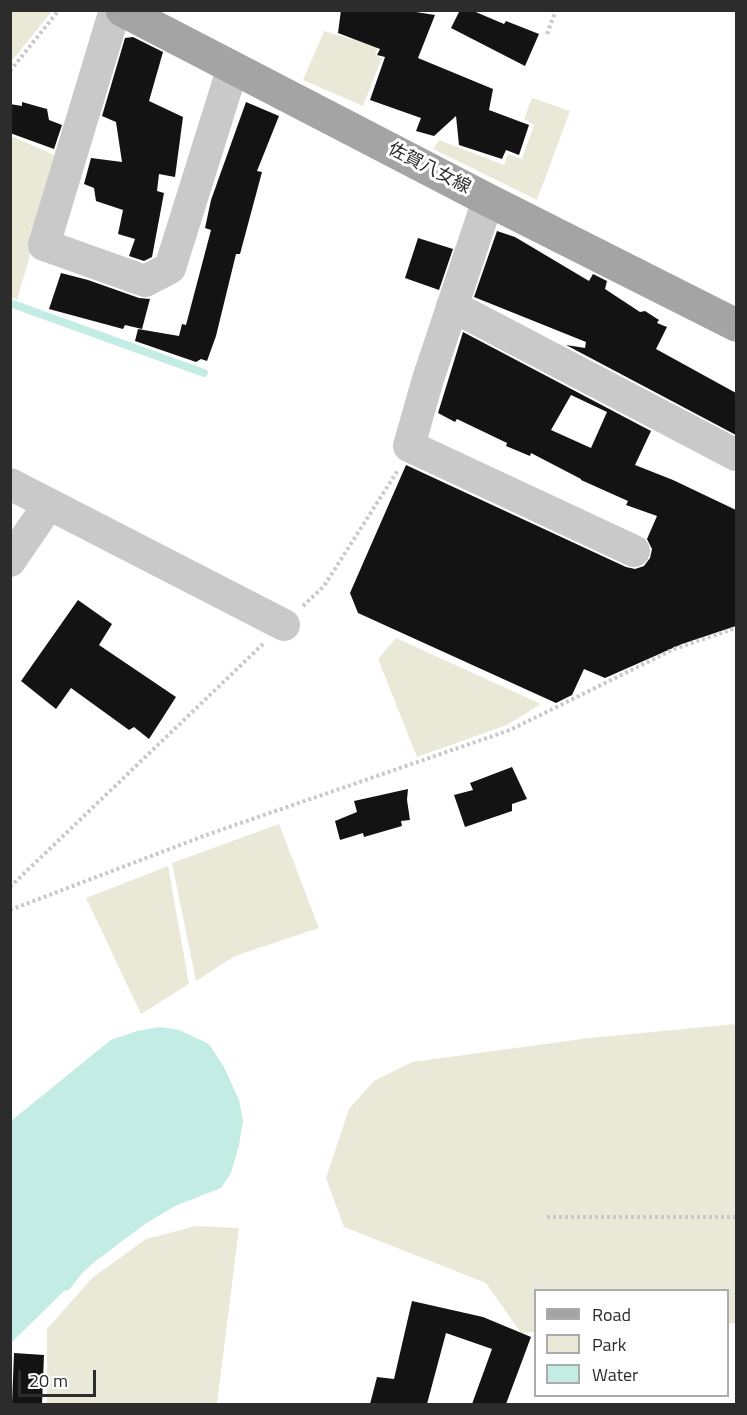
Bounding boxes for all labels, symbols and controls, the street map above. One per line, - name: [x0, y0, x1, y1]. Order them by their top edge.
- street label: 佐賀八女線: [384, 139, 474, 199]
- legend: [534, 1289, 729, 1397]
- text: Road: [592, 1301, 631, 1328]
- text: Park: [592, 1331, 626, 1358]
- scale bar: [21, 1358, 99, 1396]
- text: Water: [592, 1361, 638, 1388]
- text: 20 m: [29, 1367, 68, 1394]

